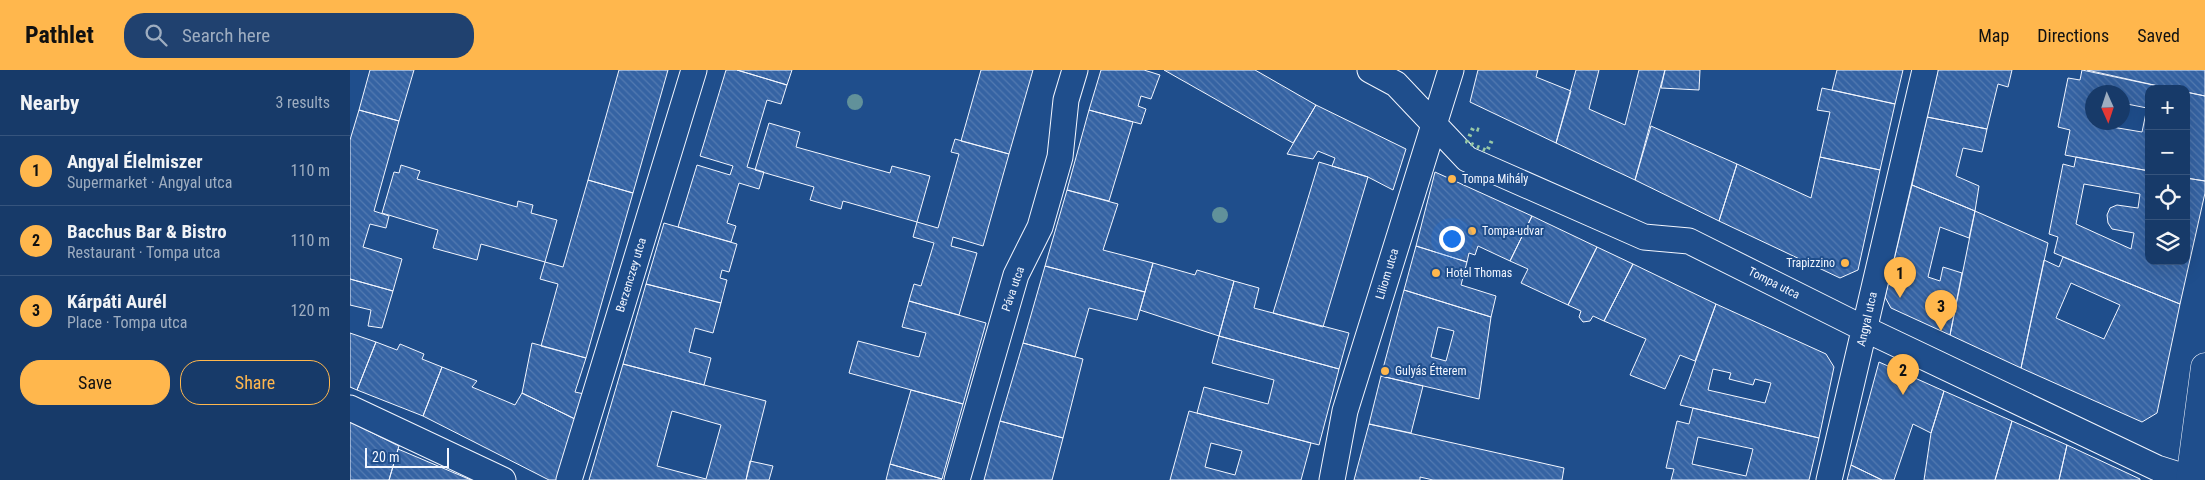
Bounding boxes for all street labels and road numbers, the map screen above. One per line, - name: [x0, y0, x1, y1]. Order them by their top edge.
- street label: Berzenczey utca: [613, 236, 649, 314]
- street label: Liliom utca: [1373, 247, 1401, 301]
- street label: Tompa utca: [1746, 264, 1802, 302]
- street label: Páva utca: [999, 265, 1027, 313]
- street label: Angyal utca: [1854, 290, 1880, 348]

